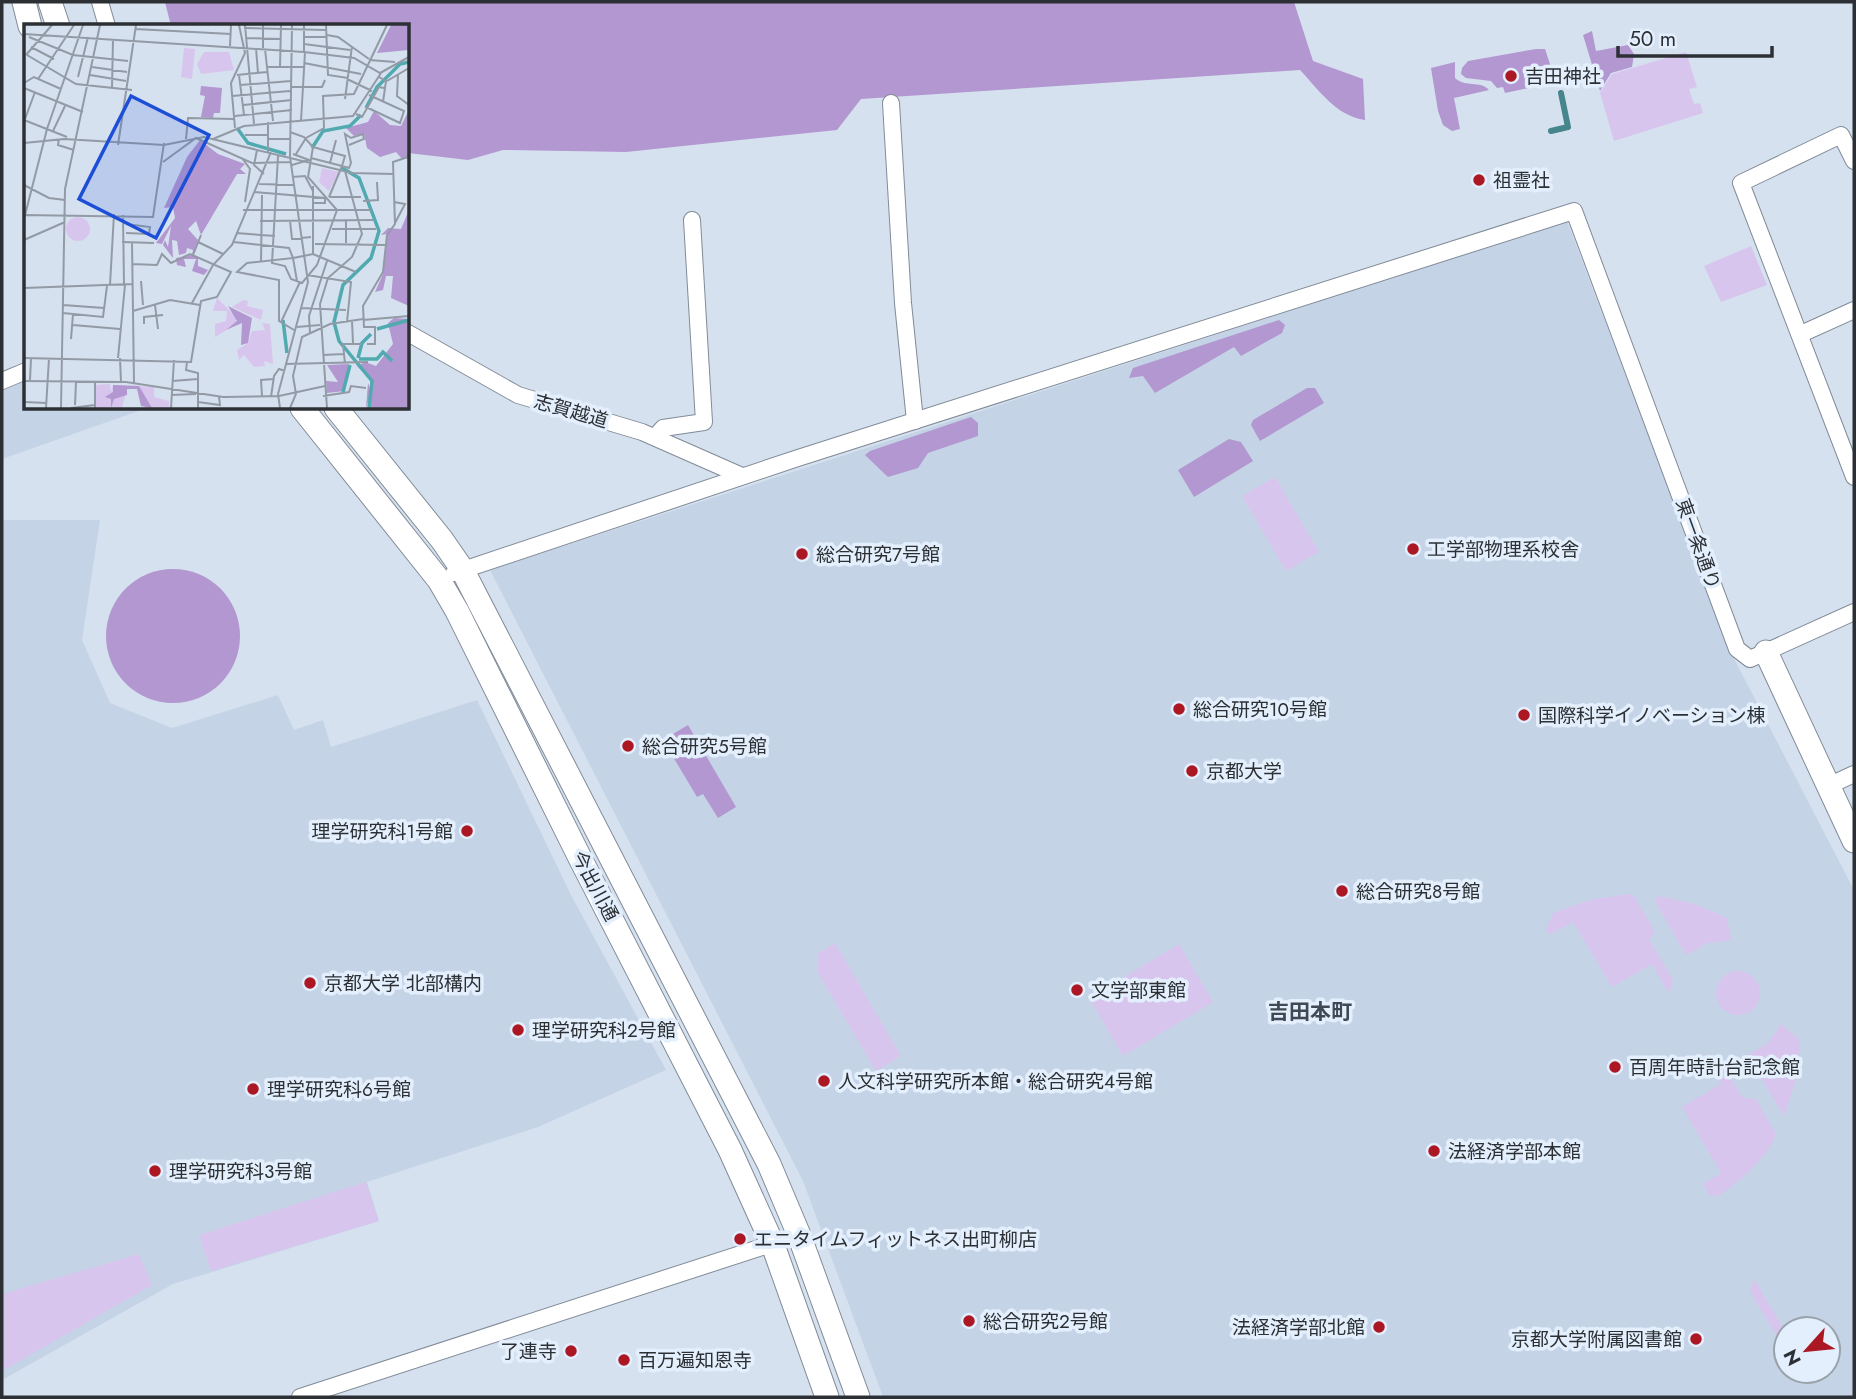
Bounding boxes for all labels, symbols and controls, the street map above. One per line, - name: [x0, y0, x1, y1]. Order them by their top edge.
- scale bar: [1618, 14, 1772, 58]
- inset map: [24, 24, 410, 410]
- text: 50 m: [1629, 24, 1676, 54]
- place label: 吉田神社: [1525, 63, 1601, 90]
- marker: 吉田神社: [1503, 68, 1519, 84]
- place label: 祖霊社: [1493, 167, 1550, 194]
- marker: 祖霊社: [1471, 172, 1487, 188]
- street label: 志賀越道: [531, 388, 611, 434]
- street label: 東一条通り: [1669, 495, 1727, 593]
- place label: 工学部物理系校舎: [1427, 536, 1579, 563]
- place label: 総合研究7号館: [816, 541, 940, 568]
- marker: 工学部物理系校舎: [1405, 541, 1421, 557]
- marker: 総合研究7号館: [794, 546, 810, 562]
- place label: 総合研究10号館: [1193, 696, 1327, 723]
- marker: 総合研究10号館: [1171, 701, 1187, 717]
- place label: 国際科学イノべーション棟: [1538, 702, 1766, 729]
- marker: 国際科学イノべーション棟: [1516, 707, 1532, 723]
- place label: 総合研究5号館: [642, 733, 767, 760]
- marker: 総合研究5号館: [620, 738, 636, 754]
- place label: 京都大学: [1206, 758, 1282, 785]
- marker: 京都大学: [1184, 763, 1200, 779]
- place label: 理学研究科1号館: [311, 818, 453, 845]
- marker: 理学研究科1号館: [459, 823, 475, 839]
- street label: 今出川通: [565, 846, 625, 926]
- place label: 総合研究8号館: [1356, 878, 1480, 905]
- marker: 総合研究8号館: [1334, 883, 1350, 899]
- place label: 京都大学 北部構内: [324, 970, 482, 997]
- marker: 京都大学 北部構内: [302, 975, 318, 991]
- place label: 文学部東館: [1091, 977, 1186, 1004]
- marker: 文学部東館: [1069, 982, 1085, 998]
- district label: 吉田本町: [1268, 997, 1352, 1027]
- place label: 理学研究科2号館: [532, 1017, 676, 1044]
- marker: 理学研究科2号館: [510, 1022, 526, 1038]
- place label: 百周年時計台記念館: [1629, 1054, 1800, 1081]
- marker: 百周年時計台記念館: [1607, 1059, 1623, 1075]
- place label: 人文科学研究所本館・総合研究4号館: [838, 1068, 1153, 1095]
- marker: 人文科学研究所本館・総合研究4号館: [816, 1073, 832, 1089]
- place label: 理学研究科6号館: [267, 1076, 411, 1103]
- marker: 理学研究科6号館: [245, 1081, 261, 1097]
- place label: 法経済学部本館: [1448, 1138, 1581, 1165]
- marker: 法経済学部本館: [1426, 1143, 1442, 1159]
- place label: 理学研究科3号館: [169, 1158, 312, 1185]
- marker: 理学研究科3号館: [147, 1163, 163, 1179]
- place label: エニタイムフィットネス出町柳店: [754, 1226, 1037, 1253]
- marker: エニタイムフィットネス出町柳店: [732, 1231, 748, 1247]
- place label: 総合研究2号館: [983, 1308, 1108, 1335]
- marker: 総合研究2号館: [961, 1313, 977, 1329]
- place label: 法経済学部北館: [1232, 1314, 1365, 1341]
- north arrow: [1772, 1315, 1842, 1385]
- marker: 法経済学部北館: [1371, 1319, 1387, 1335]
- place label: 京都大学附属図書館: [1511, 1326, 1682, 1353]
- marker: 京都大学附属図書館: [1688, 1331, 1704, 1347]
- place label: 了連寺: [500, 1338, 557, 1365]
- marker: 了連寺: [563, 1343, 579, 1359]
- text: N: [1777, 1345, 1808, 1370]
- place label: 百万遍知恩寺: [638, 1347, 752, 1374]
- marker: 百万遍知恩寺: [616, 1352, 632, 1368]

